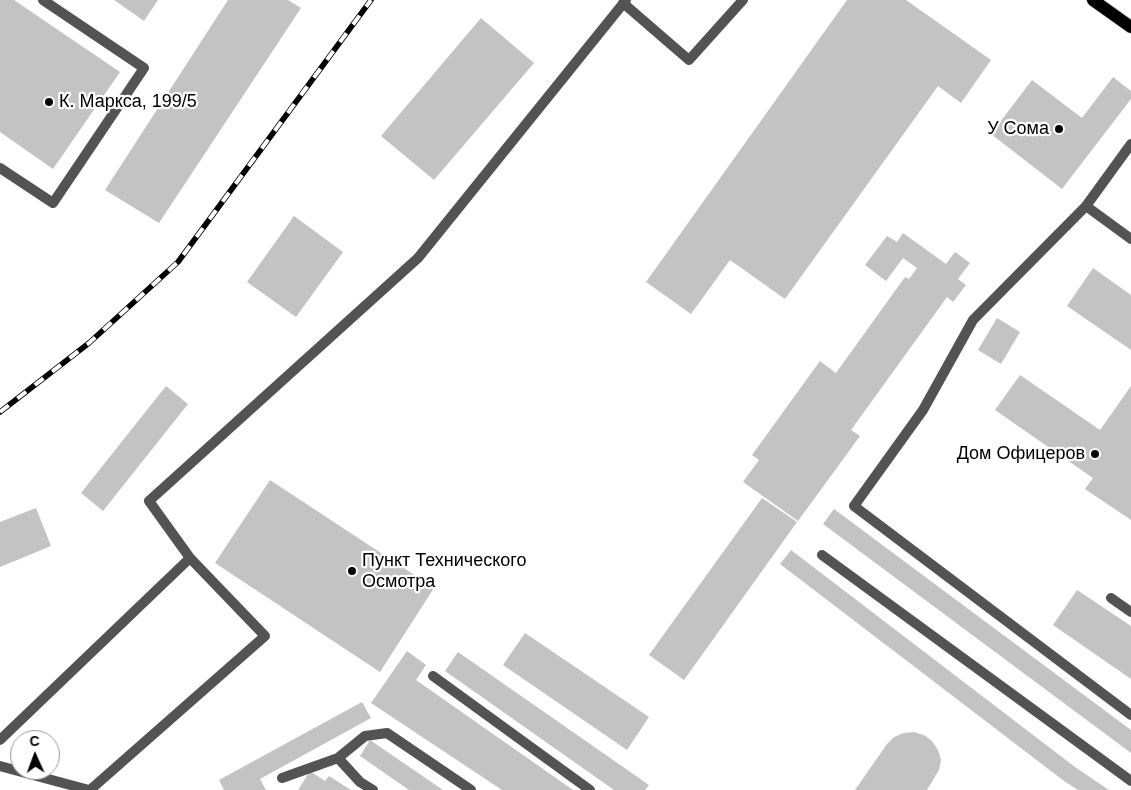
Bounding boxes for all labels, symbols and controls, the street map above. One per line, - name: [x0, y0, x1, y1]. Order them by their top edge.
- place label: К. Маркса, 199/5: [59, 91, 197, 113]
- marker: К. Маркса, 199/5: [43, 96, 55, 108]
- place label: У Сома: [987, 118, 1049, 140]
- marker: У Сома: [1053, 123, 1065, 135]
- place label: Дом Офицеров: [957, 443, 1085, 465]
- marker: Дом Офицеров: [1089, 448, 1101, 460]
- place label: Пункт Технического Осмотра: [362, 550, 526, 592]
- marker: Пункт Технического Осмотра: [346, 565, 358, 577]
- north arrow: [10, 730, 60, 780]
- text: С: [29, 733, 40, 749]

